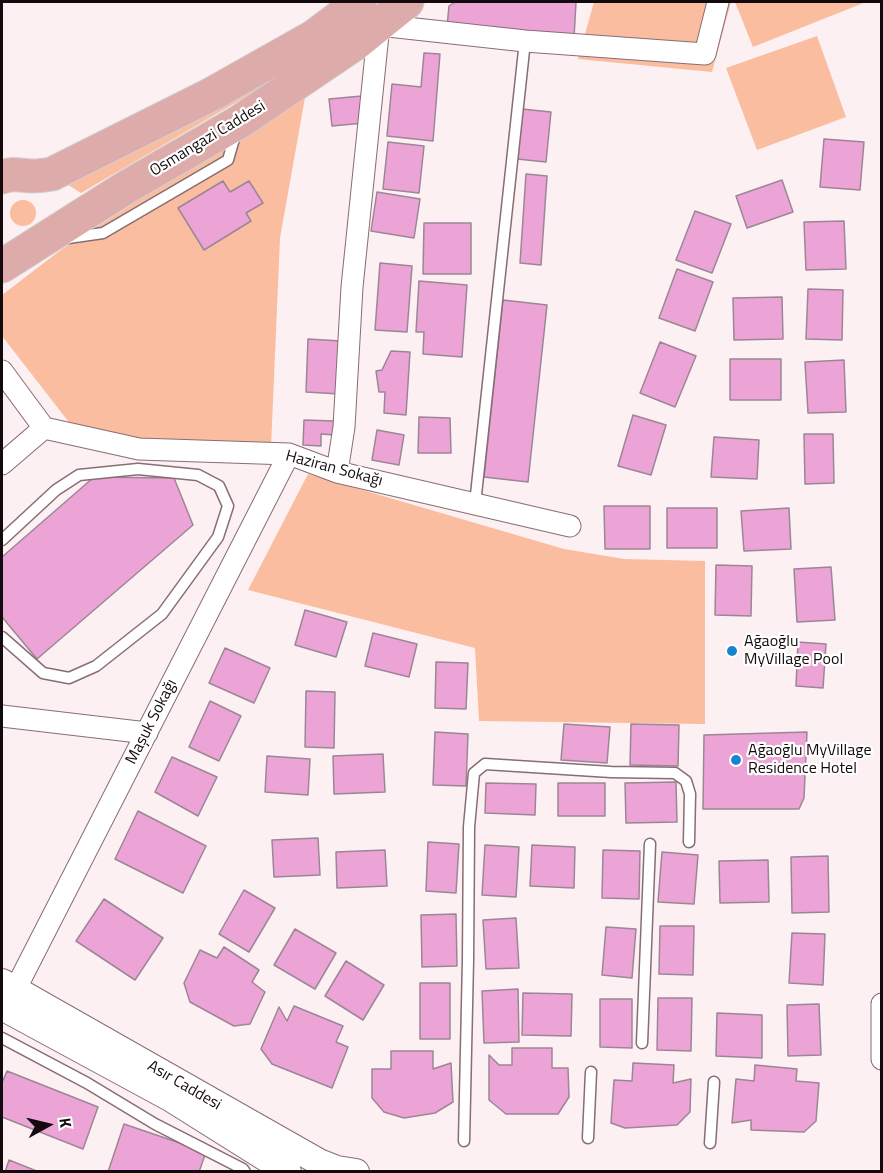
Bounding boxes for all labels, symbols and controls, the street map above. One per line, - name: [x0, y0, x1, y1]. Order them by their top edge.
- street label: Osmangazi Caddesi: [147, 97, 269, 181]
- street label: Haziran Sokağı: [283, 447, 385, 491]
- place label: Ağaoğlu MyVillage Pool: [744, 632, 843, 670]
- marker: Ağaoğlu MyVillage Pool: [725, 644, 739, 658]
- street label: Maşuk Sokağı: [122, 676, 182, 768]
- place label: Ağaoğlu MyVillage Residence Hotel: [748, 741, 872, 779]
- marker: Ağaoğlu MyVillage Residence Hotel: [729, 753, 743, 767]
- street label: Asır Caddesi: [144, 1057, 224, 1115]
- north arrow: [18, 1095, 78, 1155]
- text: K: [53, 1116, 78, 1129]

